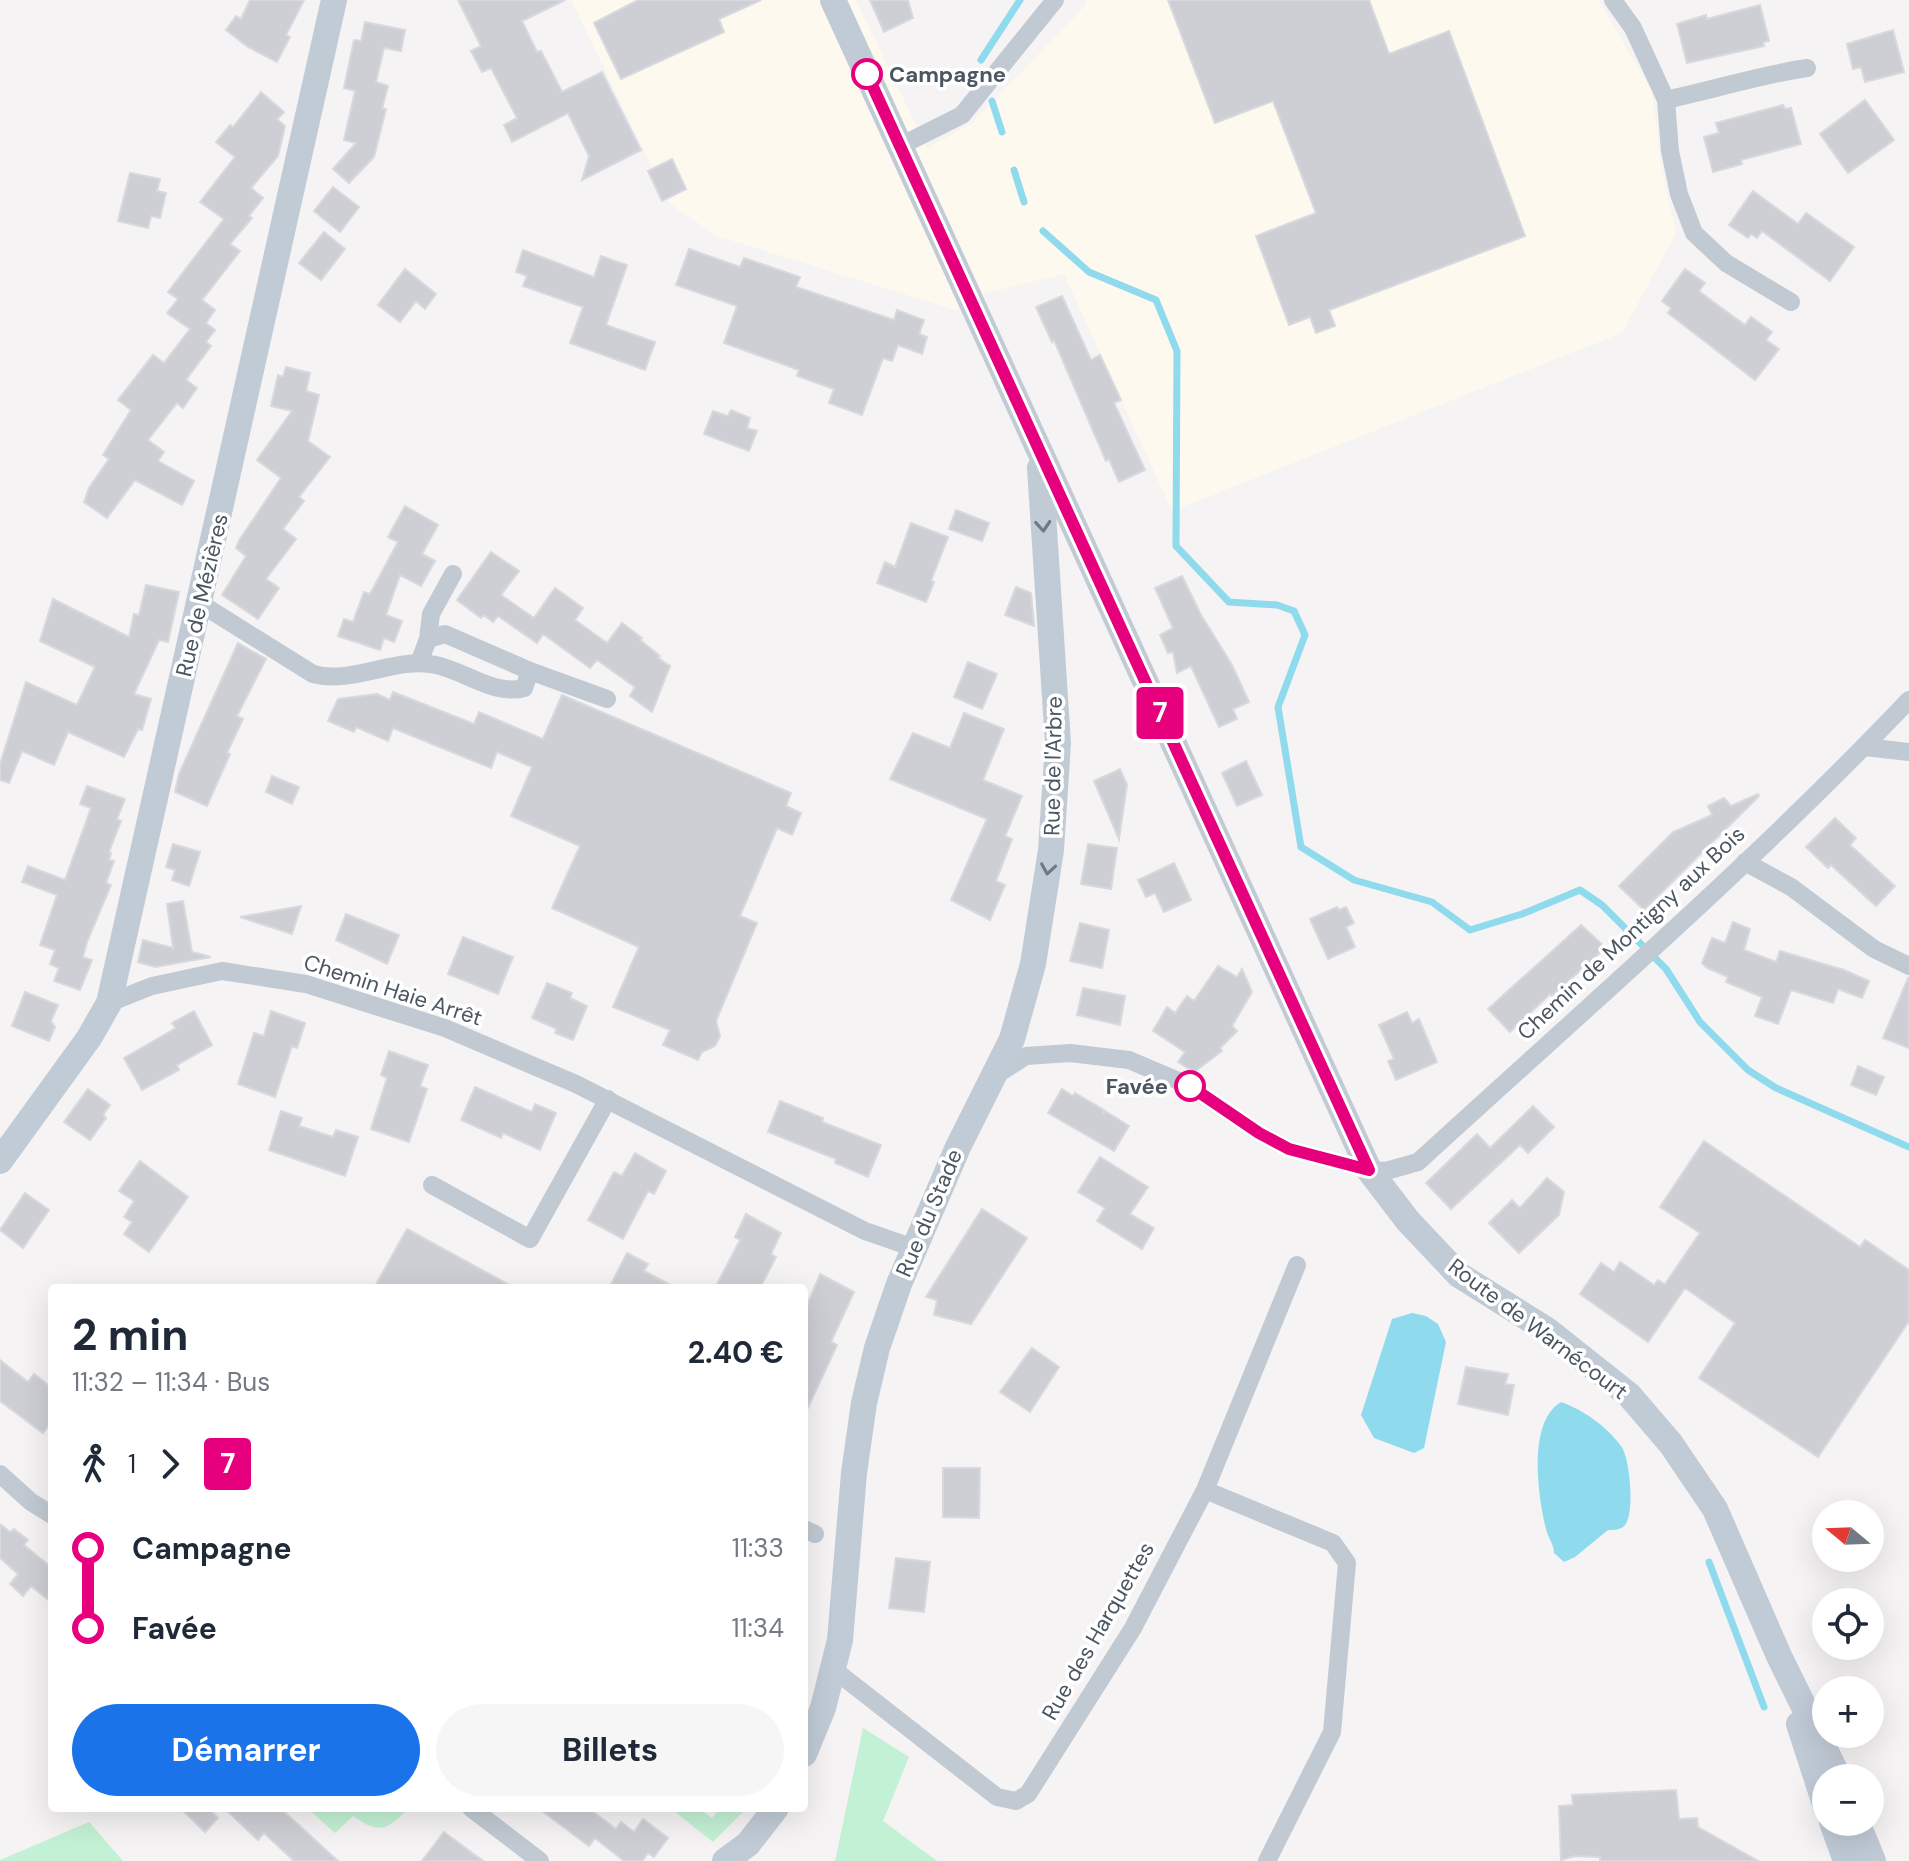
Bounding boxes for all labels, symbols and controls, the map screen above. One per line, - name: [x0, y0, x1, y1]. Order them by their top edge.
- marker: Campagne: [852, 59, 882, 89]
- place label: Campagne: [889, 60, 1006, 89]
- street label: Rue de Mézières: [169, 511, 235, 679]
- one-way arrow: [1034, 520, 1051, 533]
- line badge: 7: [1134, 687, 1186, 739]
- text: 7: [1152, 694, 1168, 731]
- street label: Rue de l'Arbre: [1037, 696, 1069, 836]
- street label: Chemin de Montigny aux Bois: [1511, 820, 1751, 1046]
- one-way arrow: [1040, 862, 1057, 876]
- street label: Chemin Haie Arrêt: [300, 947, 486, 1033]
- marker: Favée: [1175, 1071, 1205, 1101]
- place label: Favée: [1106, 1072, 1168, 1101]
- street label: Rue du Stade: [889, 1145, 969, 1281]
- street label: Route de Warnécourt: [1442, 1252, 1634, 1406]
- text: 2 min: [72, 1306, 188, 1364]
- text: 2.40 €: [688, 1333, 784, 1372]
- text: 11:32 – 11:34 · Bus: [72, 1365, 270, 1399]
- icon: walk: [72, 1442, 116, 1486]
- icon: forward: [148, 1442, 192, 1486]
- text: 7: [220, 1445, 235, 1482]
- text: 1: [128, 1447, 136, 1481]
- north arrow: [1812, 1500, 1884, 1572]
- map controls: [1812, 1500, 1884, 1836]
- text: Campagne: [132, 1529, 292, 1568]
- text: 11:33: [732, 1531, 784, 1565]
- street label: Rue des Harquettes: [1035, 1537, 1161, 1725]
- button: locate: [1812, 1588, 1884, 1660]
- text: Favée: [132, 1609, 217, 1648]
- text: 11:34: [731, 1611, 784, 1645]
- button: +: [1812, 1676, 1884, 1748]
- button: Démarrer: [72, 1704, 420, 1796]
- button: Billets: [436, 1704, 784, 1796]
- button: −: [1812, 1764, 1884, 1836]

